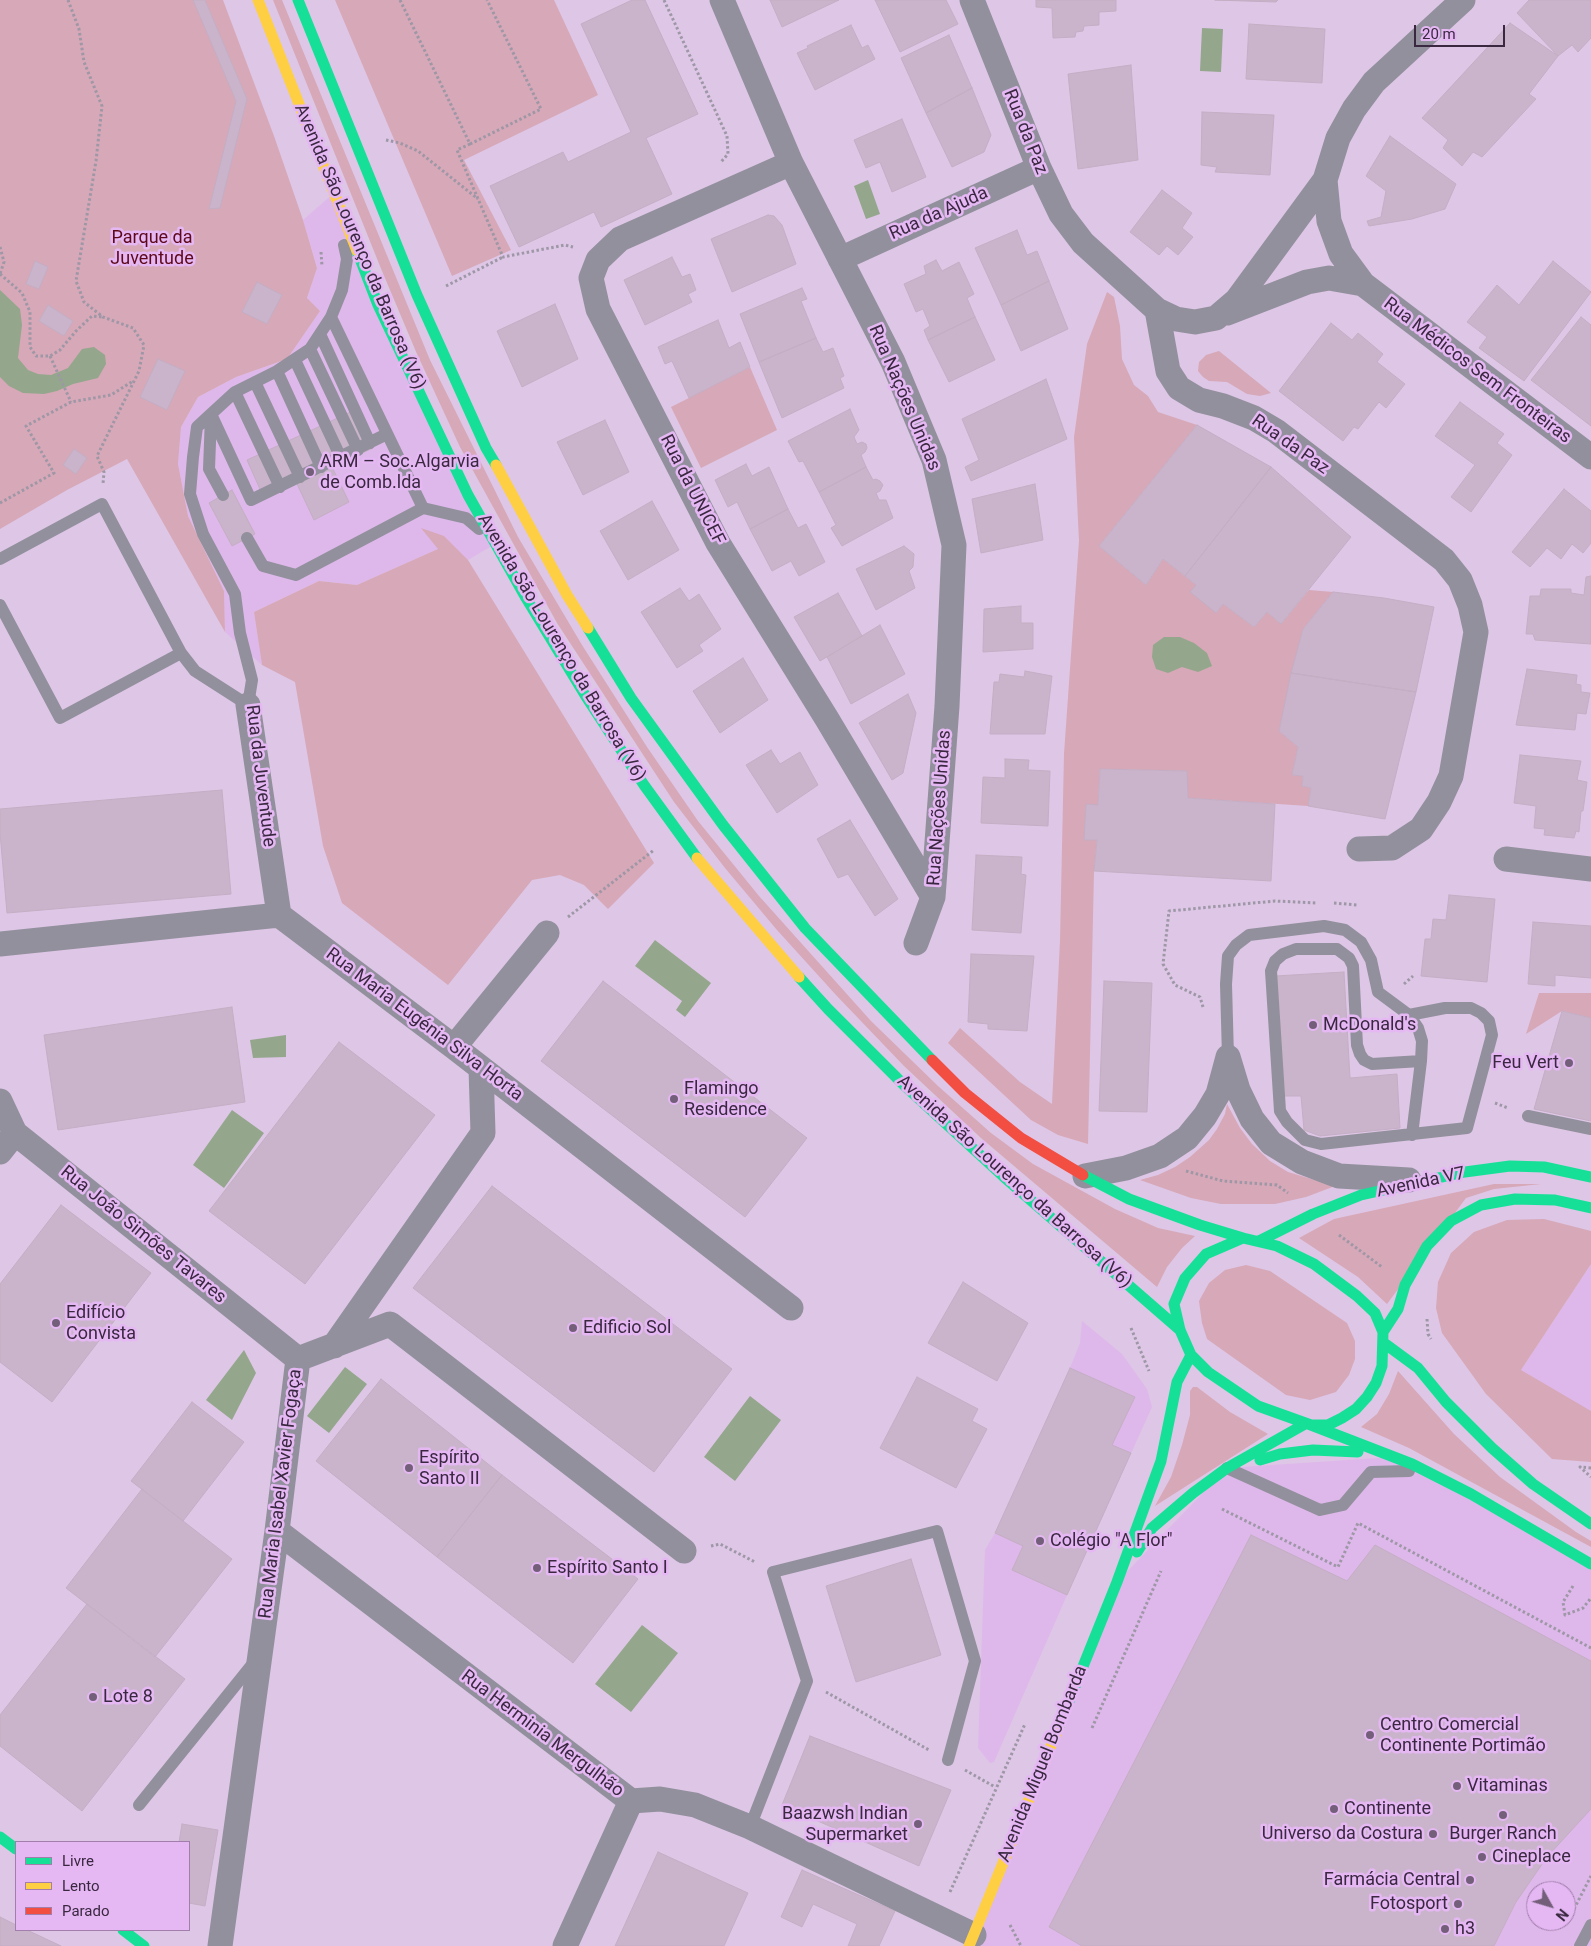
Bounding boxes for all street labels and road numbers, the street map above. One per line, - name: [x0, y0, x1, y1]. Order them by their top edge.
- street label: Rua da Paz: [998, 86, 1052, 178]
- street label: Avenida São Lourenço da Barrosa (V6): [289, 101, 429, 393]
- street label: Rua da Ajuda: [886, 183, 992, 245]
- street label: Rua Médicos Sem Fronteiras: [1379, 293, 1575, 449]
- street label: Rua Nações Unidas: [864, 322, 944, 474]
- street label: Rua da Paz: [1247, 410, 1333, 480]
- street label: Rua da UNICEF: [655, 431, 729, 549]
- street label: Avenida São Lourenço da Barrosa (V6): [472, 510, 650, 786]
- street label: Rua da Juventude: [241, 704, 279, 848]
- street label: Rua Nações Unidas: [924, 729, 956, 887]
- street label: Rua Maria Eugénia Silva Horta: [321, 944, 527, 1106]
- street label: Avenida São Lourenço da Barrosa (V6): [892, 1071, 1136, 1293]
- street label: Rua João Simões Tavares: [56, 1161, 230, 1309]
- street label: Avenida V7: [1375, 1163, 1467, 1203]
- street label: Rua Maria Isabel Xavier Fogaça: [255, 1368, 307, 1620]
- street label: Avenida Miguel Bombarda: [994, 1663, 1092, 1865]
- street label: Rua Herminia Mergulhão: [456, 1666, 628, 1802]

